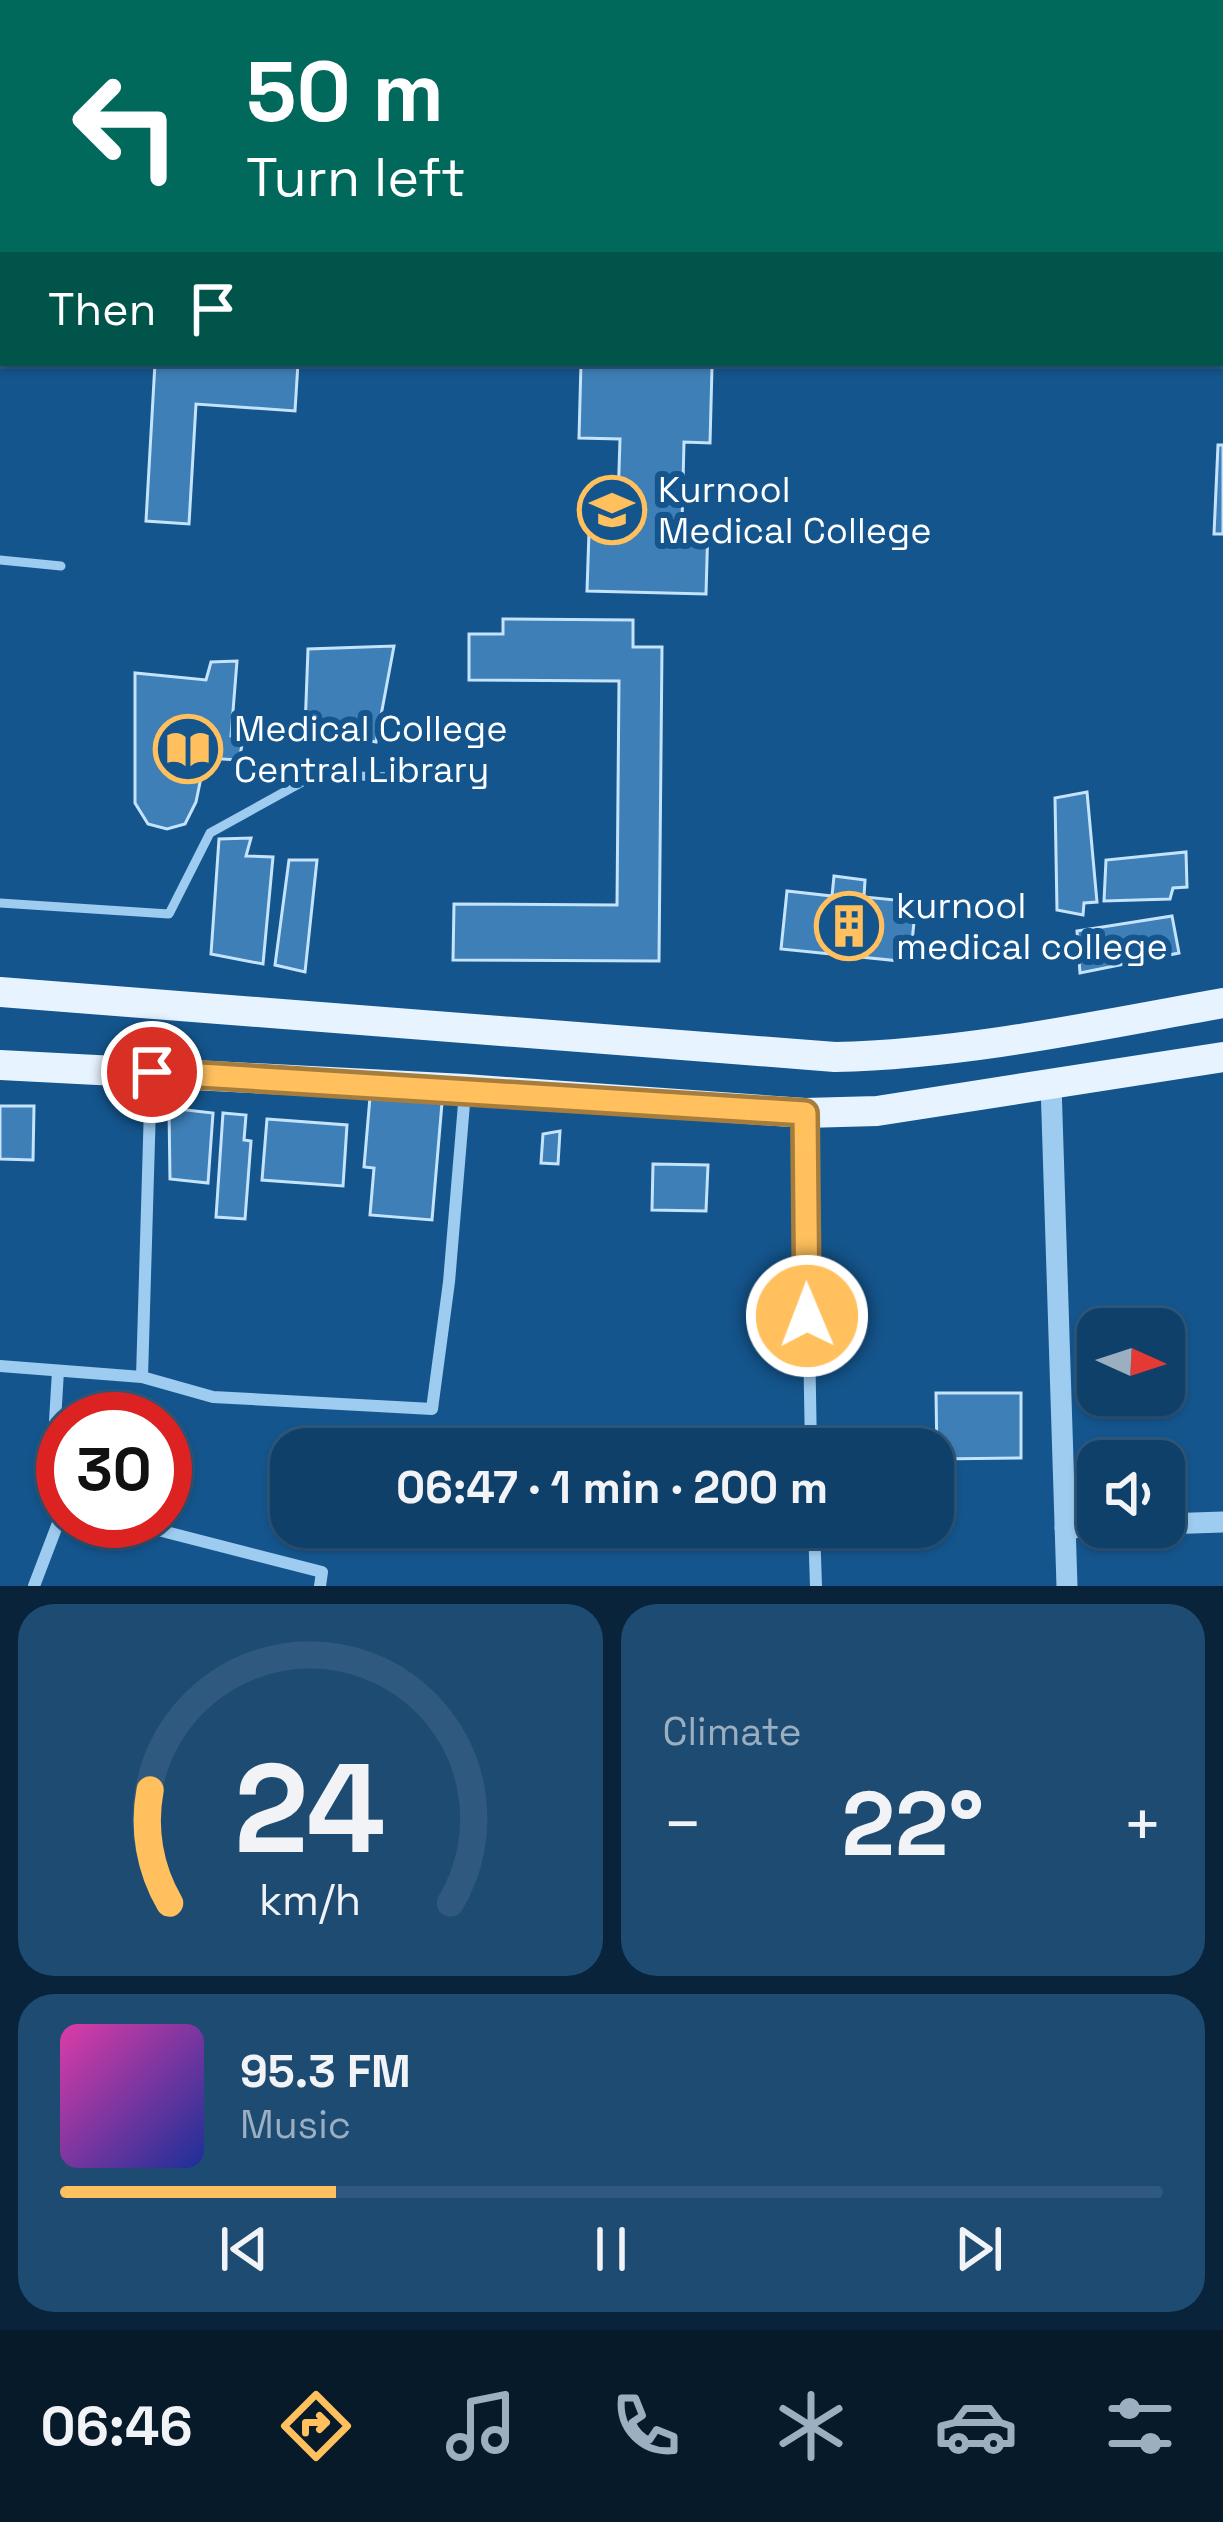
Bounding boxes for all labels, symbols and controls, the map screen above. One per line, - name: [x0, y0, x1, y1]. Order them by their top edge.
- text: 50 m: [246, 38, 444, 146]
- icon: left: [48, 48, 204, 204]
- text: Turn left: [246, 143, 466, 212]
- icon: arrive: [180, 276, 246, 342]
- text: Then: [48, 281, 156, 338]
- place label: Kurnool Medical College: [658, 467, 932, 554]
- school or university icon: Kurnool Medical College: [577, 475, 647, 545]
- place label: Medical College Central Library: [234, 706, 508, 793]
- library icon: Medical College Central Library: [153, 714, 223, 784]
- place label: kurnool medical college: [896, 883, 1168, 970]
- building icon: kurnool medical college: [814, 891, 884, 961]
- pin: [101, 1021, 203, 1123]
- icon: arrive: [119, 1039, 185, 1105]
- position arrow: [744, 1253, 870, 1379]
- north arrow: [1077, 1308, 1185, 1416]
- map controls: [1077, 1308, 1185, 1548]
- speed limit sign: 30: [36, 1392, 192, 1548]
- button: sound: [1077, 1440, 1185, 1548]
- text: 06:47 · 1 min · 200 m: [396, 1459, 828, 1516]
- text: Climate: [663, 1707, 802, 1756]
- text: 24: [234, 1729, 386, 1888]
- text: 22°: [842, 1766, 984, 1881]
- text: −: [663, 1782, 703, 1866]
- text: +: [1122, 1782, 1163, 1866]
- text: km/h: [259, 1873, 361, 1928]
- text: 95.3 FM: [240, 2043, 411, 2100]
- text: Music: [240, 2100, 351, 2149]
- icon: previous: [211, 2216, 277, 2282]
- icon: pause: [578, 2216, 644, 2282]
- icon: next: [946, 2216, 1012, 2282]
- icon: directions: [274, 2384, 358, 2468]
- icon: music: [439, 2384, 523, 2468]
- icon: phone: [604, 2384, 688, 2468]
- icon: climate: [769, 2384, 853, 2468]
- icon: car: [934, 2384, 1018, 2468]
- icon: filters: [1098, 2384, 1182, 2468]
- text: 06:46: [40, 2392, 193, 2461]

